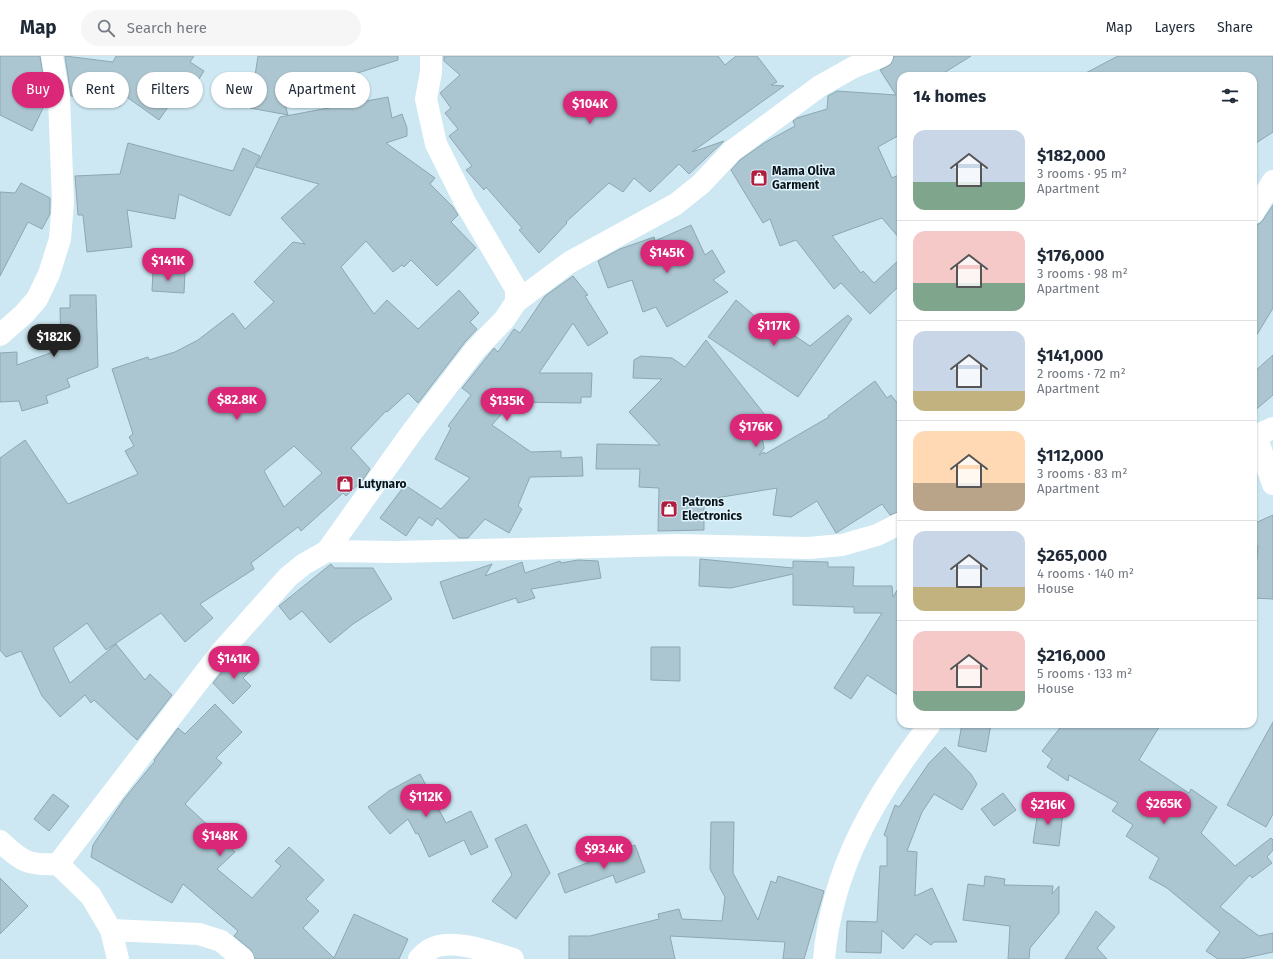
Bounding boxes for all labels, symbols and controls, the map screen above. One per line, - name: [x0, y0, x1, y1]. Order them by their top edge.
- search box: [81, 10, 361, 46]
- text: Map: [20, 16, 57, 39]
- icon: search: [95, 17, 117, 39]
- text: Search here: [127, 19, 207, 37]
- text: Map: [1106, 19, 1132, 36]
- text: Layers: [1154, 19, 1195, 36]
- text: Share: [1217, 19, 1253, 36]
- chip: Buy: [12, 72, 64, 108]
- chip: Rent: [72, 72, 129, 108]
- chip: Filters: [137, 72, 203, 108]
- chip: New: [211, 72, 267, 108]
- chip: Apartment: [275, 72, 370, 108]
- icon: filters: [1219, 85, 1241, 107]
- text: 14 homes: [913, 86, 986, 107]
- pin: $104K: [562, 91, 618, 125]
- text: $104K: [572, 96, 608, 111]
- text: $182,000: [1037, 145, 1106, 166]
- icon: home: [945, 146, 993, 194]
- place label: Mama Oliva Garment: [772, 164, 836, 192]
- text: 3 rooms · 95 m²: [1037, 166, 1127, 181]
- shop icon: Mama Oliva Garment: [749, 168, 769, 188]
- text: Apartment: [1037, 181, 1099, 196]
- pin: $145K: [639, 240, 695, 274]
- text: $145K: [649, 245, 685, 260]
- text: $176,000: [1037, 245, 1105, 266]
- icon: home: [945, 247, 993, 295]
- pin: $141K: [140, 248, 196, 282]
- text: $141K: [151, 253, 185, 268]
- text: 3 rooms · 98 m²: [1037, 266, 1128, 281]
- text: Apartment: [1037, 281, 1099, 296]
- pin: $117K: [746, 313, 802, 347]
- text: $117K: [758, 318, 790, 333]
- pin: $182K: [26, 324, 82, 358]
- text: $182K: [36, 329, 72, 344]
- text: $141,000: [1037, 345, 1104, 366]
- icon: home: [945, 347, 993, 395]
- text: 2 rooms · 72 m²: [1037, 366, 1126, 381]
- text: Apartment: [1037, 381, 1099, 396]
- pin: $82.8K: [204, 387, 270, 421]
- pin: $135K: [479, 388, 535, 422]
- text: $82.8K: [217, 392, 257, 407]
- text: $135K: [490, 393, 524, 408]
- pin: $176K: [728, 414, 784, 448]
- text: $176K: [739, 419, 773, 434]
- text: $112,000: [1037, 445, 1104, 466]
- icon: home: [945, 447, 993, 495]
- text: 3 rooms · 83 m²: [1037, 466, 1127, 481]
- shop icon: Lutynaro: [335, 474, 355, 494]
- place label: Lutynaro: [358, 477, 407, 491]
- text: Apartment: [1037, 481, 1099, 496]
- place label: Patrons Electronics: [682, 495, 742, 523]
- shop icon: Patrons Electronics: [659, 499, 679, 519]
- text: $265,000: [1037, 545, 1107, 566]
- icon: home: [945, 547, 993, 595]
- text: 4 rooms · 140 m²: [1037, 566, 1134, 581]
- text: House: [1037, 581, 1074, 596]
- text: $216,000: [1037, 645, 1106, 666]
- pin: $141K: [206, 646, 262, 680]
- icon: home: [945, 647, 993, 695]
- text: $141K: [217, 651, 251, 666]
- text: 5 rooms · 133 m²: [1037, 666, 1132, 681]
- text: House: [1037, 681, 1074, 696]
- pin: $112K: [398, 784, 454, 818]
- text: $112K: [409, 789, 443, 804]
- pin: $265K: [1136, 791, 1192, 825]
- pin: $216K: [1020, 792, 1076, 826]
- text: $265K: [1146, 796, 1182, 811]
- text: $216K: [1030, 797, 1066, 812]
- pin: $148K: [192, 823, 248, 857]
- text: $148K: [202, 828, 238, 843]
- pin: $93.4K: [571, 836, 637, 870]
- text: $93.4K: [584, 841, 624, 856]

